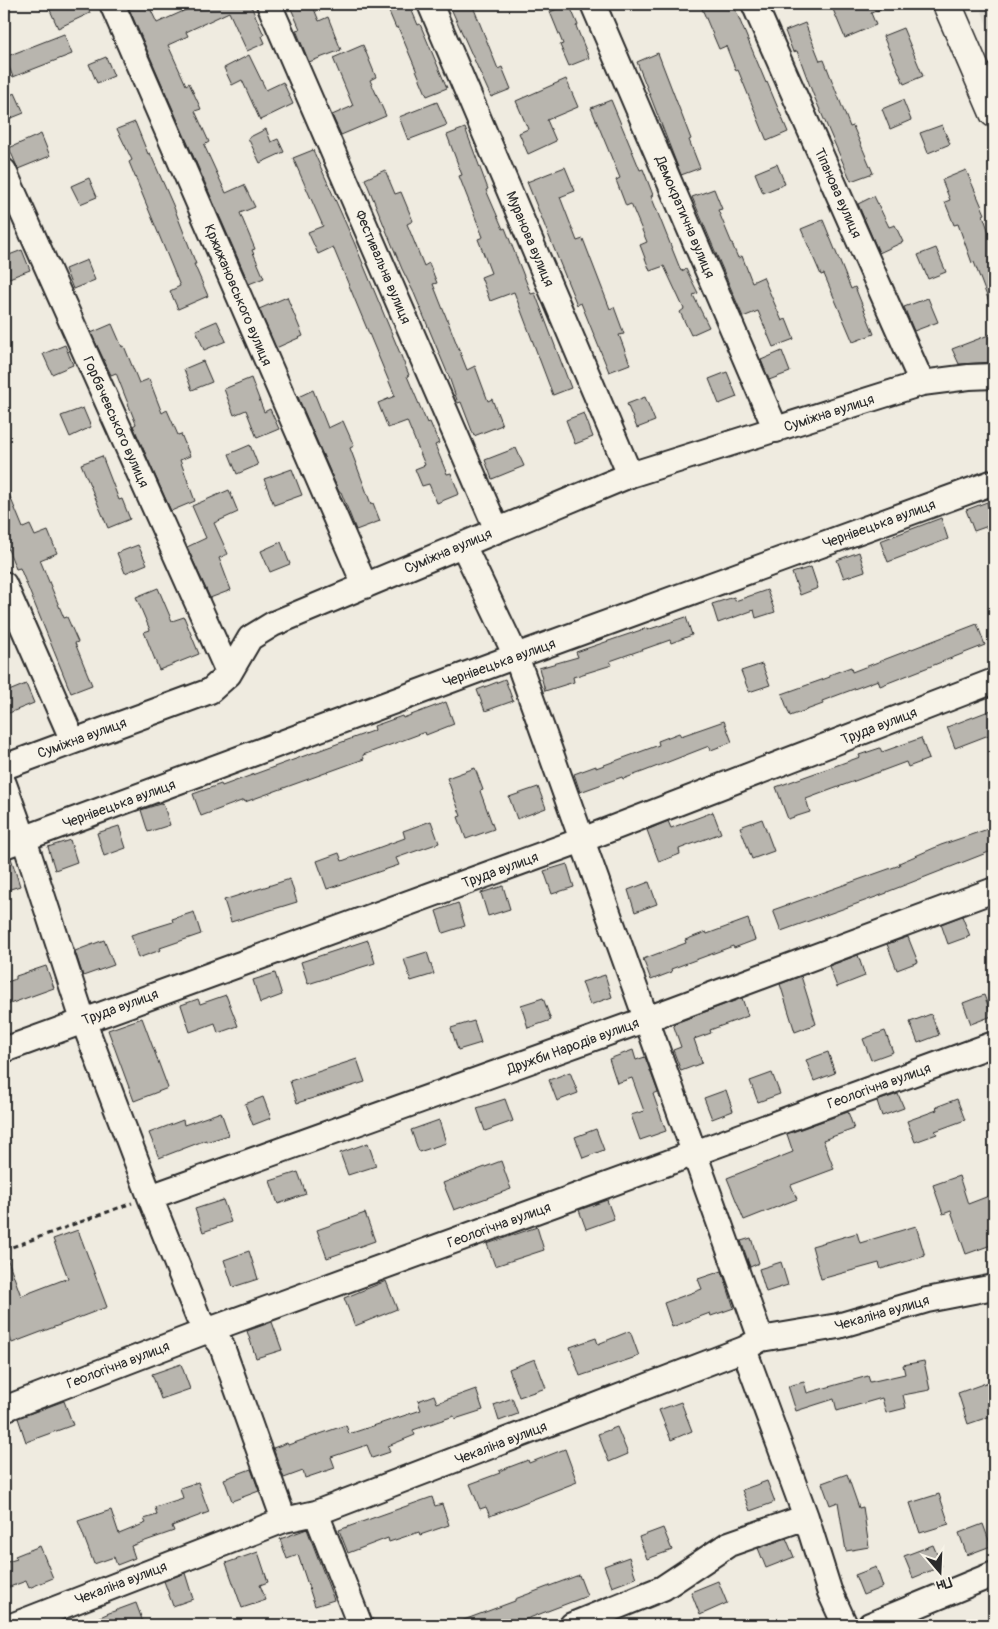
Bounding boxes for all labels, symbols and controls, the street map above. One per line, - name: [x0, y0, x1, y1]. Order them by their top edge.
- street label: Тіпанова вулиця: [811, 145, 865, 241]
- street label: Демократична вулиця: [651, 152, 718, 281]
- street label: Муранова вулиця: [502, 189, 558, 289]
- street label: Фестивальна вулиця: [351, 208, 415, 326]
- street label: Кржижановського вулиця: [200, 222, 276, 368]
- street label: Горбачевського вулиця: [79, 354, 153, 490]
- street label: Суміжна вулиця: [782, 390, 876, 436]
- street label: Чернівецька вулиця: [820, 496, 938, 552]
- street label: Суміжна вулиця: [402, 525, 494, 577]
- street label: Чернівецька вулиця: [440, 635, 558, 691]
- street label: Труда вулиця: [839, 704, 919, 748]
- street label: Суміжна вулиця: [35, 714, 129, 762]
- street label: Чернівецька вулиця: [60, 776, 178, 832]
- street label: Труда вулиця: [459, 848, 541, 892]
- street label: Труда вулиця: [79, 985, 161, 1029]
- street label: Дружби Народів вулиця: [504, 1014, 641, 1078]
- street label: Геологічна вулиця: [825, 1059, 933, 1113]
- street label: Геологічна вулиця: [445, 1198, 553, 1252]
- street label: Чекаліна вулиця: [833, 1291, 931, 1335]
- street label: Геологічна вулиця: [64, 1338, 172, 1392]
- street label: Чекаліна вулиця: [453, 1418, 549, 1468]
- north arrow: [916, 1546, 966, 1596]
- street label: Чекаліна вулиця: [73, 1558, 169, 1608]
- text: Пн: [934, 1573, 954, 1594]

